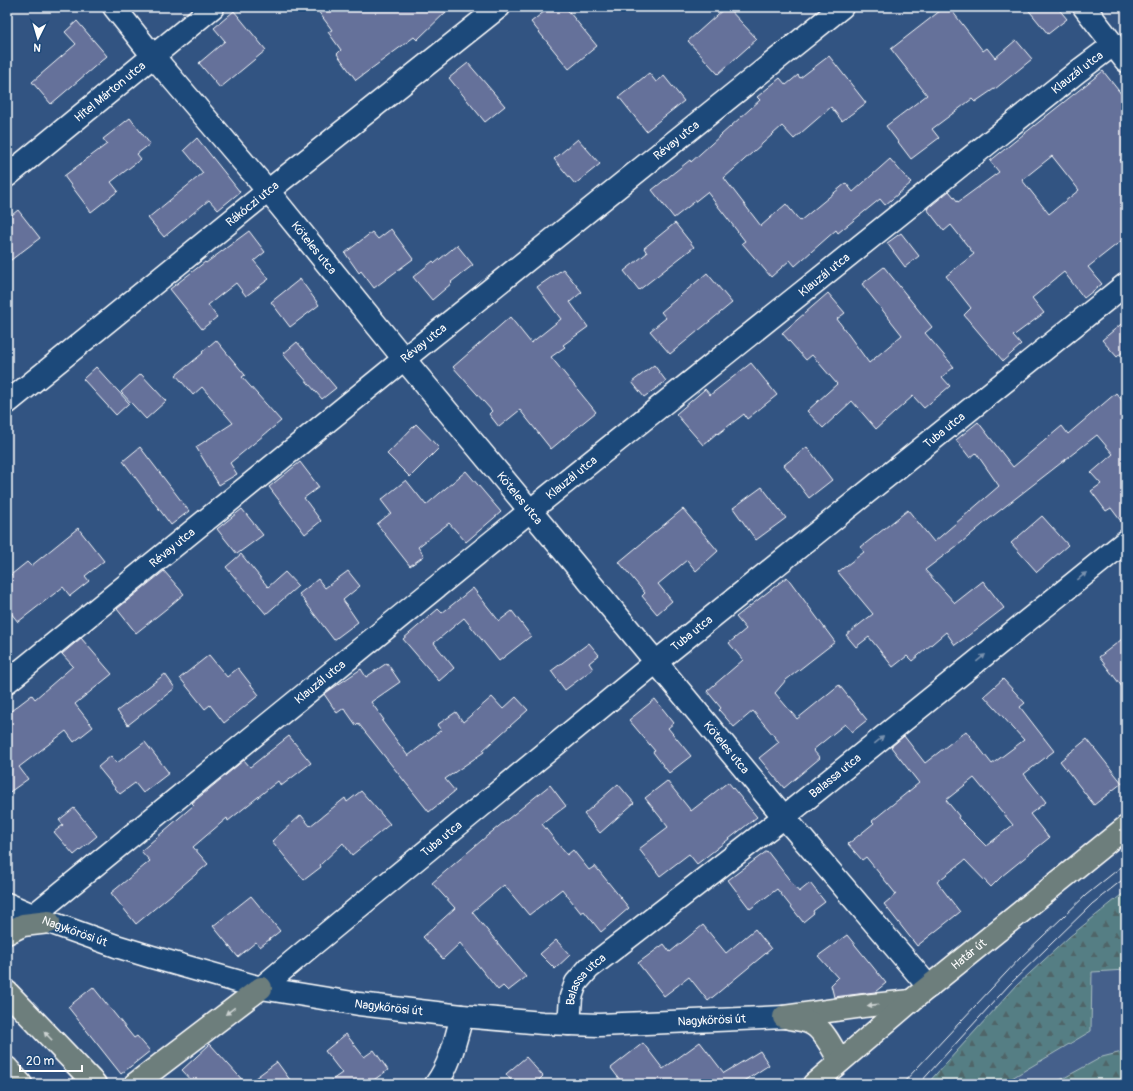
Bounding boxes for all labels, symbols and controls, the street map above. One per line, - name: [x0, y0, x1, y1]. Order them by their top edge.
- north arrow: [18, 18, 58, 58]
- text: N: [32, 41, 41, 54]
- street label: Klauzál utca: [1049, 48, 1107, 98]
- street label: Hitel Márton utca: [71, 58, 149, 126]
- street label: Révay utca: [651, 117, 703, 164]
- street label: Rákóczi utca: [223, 178, 282, 230]
- street label: Köteles utca: [288, 219, 340, 278]
- street label: Klauzál utca: [796, 250, 853, 300]
- street label: Révay utca: [398, 320, 450, 367]
- street label: Tuba utca: [921, 409, 969, 452]
- street label: Klauzál utca: [543, 453, 601, 503]
- street label: Köteles utca: [493, 469, 546, 528]
- street label: Révay utca: [147, 525, 199, 571]
- one-way arrow: [1076, 572, 1087, 581]
- street label: Tuba utca: [668, 612, 716, 655]
- one-way arrow: [975, 654, 986, 662]
- street label: Klauzál utca: [292, 657, 349, 708]
- street label: Köteles utca: [700, 718, 753, 777]
- one-way arrow: [874, 735, 885, 744]
- street label: Balassa utca: [806, 751, 865, 802]
- street label: Tuba utca: [418, 818, 466, 861]
- street label: Nagykőrösi út: [39, 913, 109, 950]
- street label: Határ út: [948, 936, 990, 973]
- street label: Balassa utca: [563, 950, 610, 1006]
- street label: Nagykőrösi út: [353, 996, 424, 1019]
- one-way arrow: [866, 1002, 879, 1008]
- one-way arrow: [225, 1007, 236, 1016]
- street label: Nagykőrösi út: [677, 1012, 746, 1030]
- one-way arrow: [44, 1031, 53, 1041]
- scale bar: [20, 1047, 82, 1073]
- text: 20 m: [26, 1054, 55, 1069]

